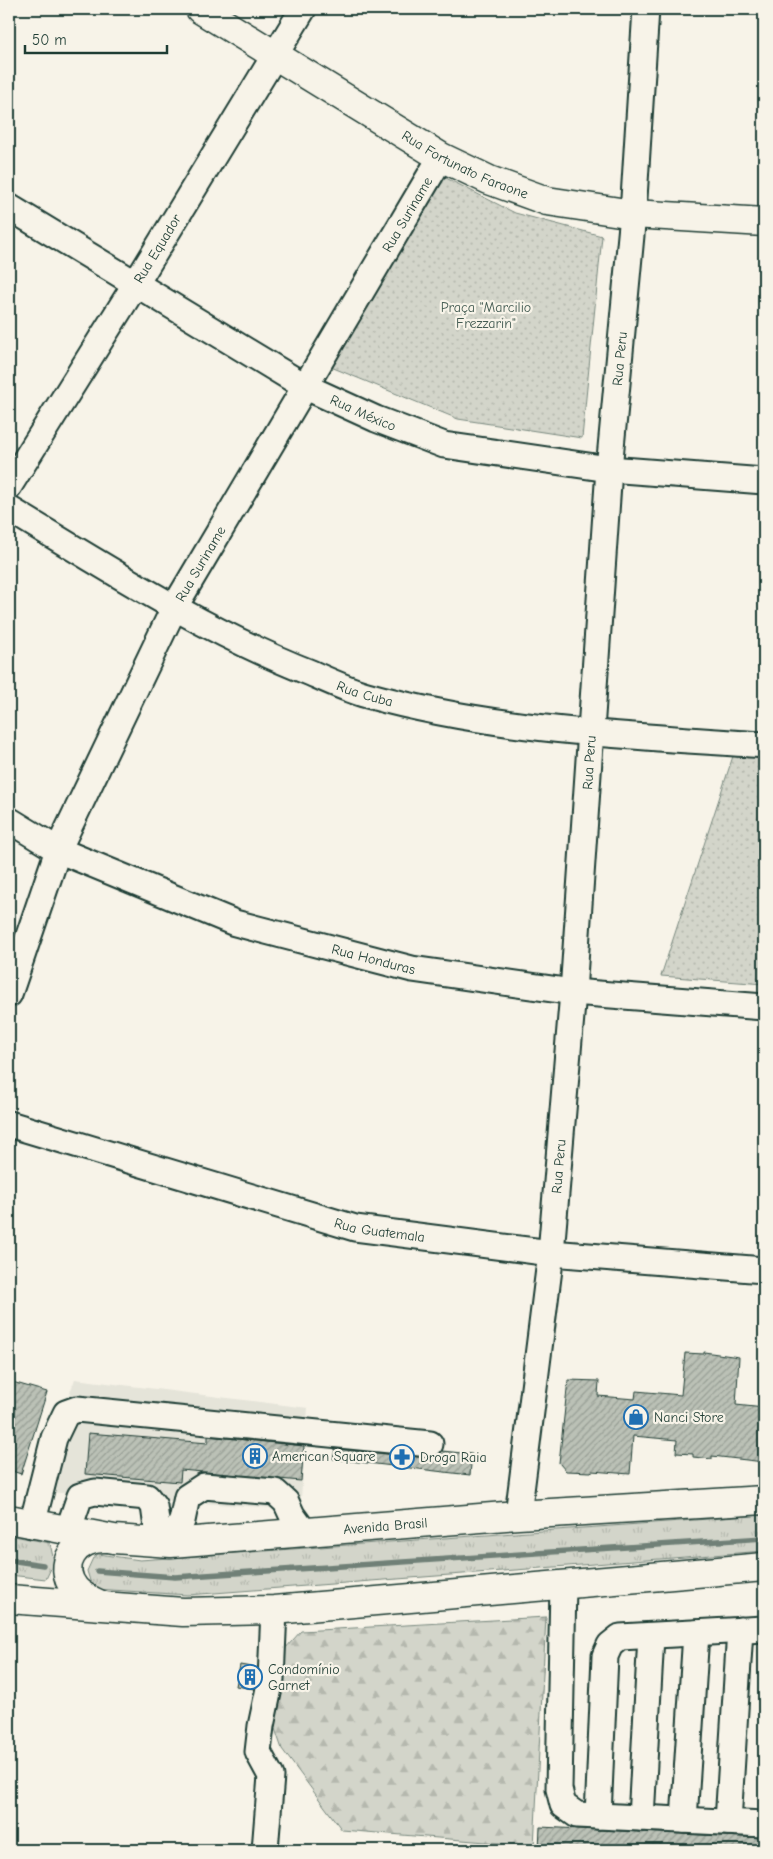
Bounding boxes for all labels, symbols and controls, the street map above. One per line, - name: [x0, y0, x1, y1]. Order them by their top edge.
- scale bar: [25, 22, 168, 54]
- text: 50 m: [32, 31, 67, 49]
- street label: Rua Fortunato Faraone: [399, 127, 531, 202]
- street label: Rua Suriname: [378, 174, 436, 255]
- street label: Rua Equador: [130, 210, 185, 286]
- park label: Praça "Marcilio Frezzarin": [441, 299, 531, 332]
- street label: Rua Peru: [608, 331, 630, 387]
- street label: Rua México: [328, 391, 398, 434]
- street label: Rua Suriname: [171, 523, 229, 604]
- street label: Rua Cuba: [334, 677, 395, 710]
- street label: Rua Peru: [578, 735, 599, 790]
- street label: Rua Honduras: [330, 940, 416, 978]
- street label: Rua Peru: [548, 1139, 569, 1194]
- street label: Rua Guatemala: [332, 1214, 426, 1245]
- shop icon: Nanci Store: [623, 1404, 649, 1430]
- place label: Nanci Store: [654, 1409, 724, 1426]
- building icon: American Square: [242, 1443, 268, 1469]
- pharmacy icon: Droga Raia: [389, 1444, 415, 1470]
- place label: American Square: [272, 1448, 376, 1465]
- place label: Droga Raia: [420, 1449, 487, 1466]
- street label: Avenida Brasil: [343, 1514, 428, 1538]
- place label: Condomínio Garnet: [268, 1661, 340, 1694]
- building icon: Condomínio Garnet: [237, 1664, 263, 1690]

